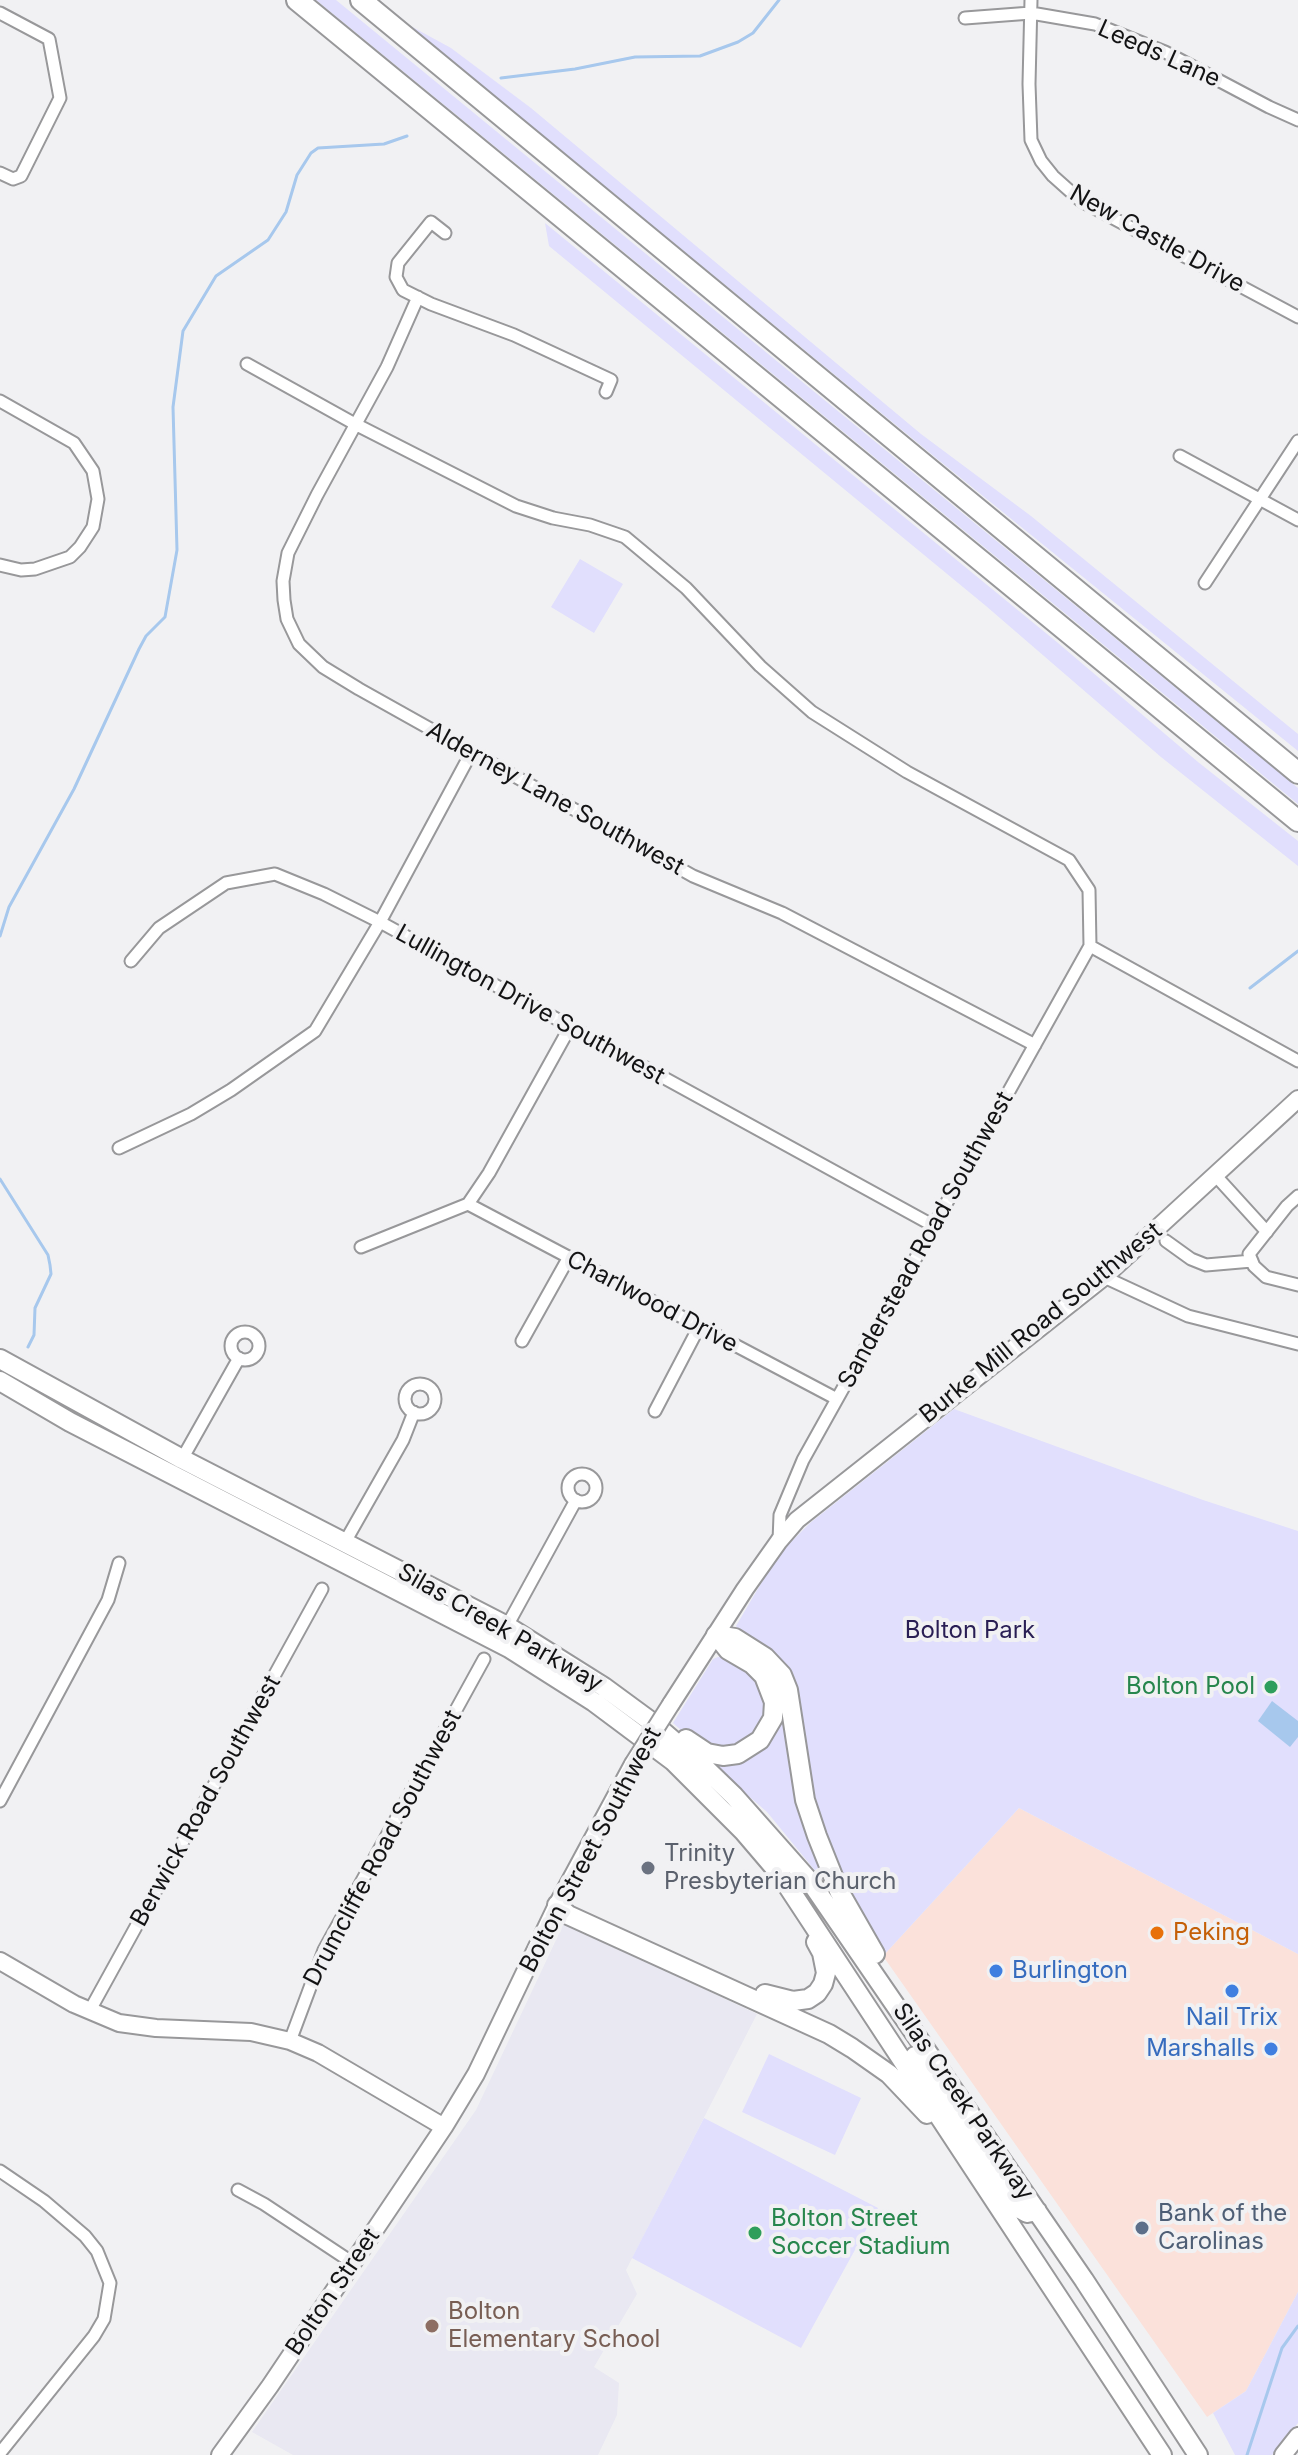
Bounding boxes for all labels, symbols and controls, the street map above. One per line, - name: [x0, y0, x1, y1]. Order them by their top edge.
- street label: Leeds Lane: [1093, 14, 1225, 94]
- street label: New Castle Drive: [1064, 179, 1250, 299]
- street label: Alderney Lane Southwest: [421, 716, 689, 882]
- street label: Lullington Drive Southwest: [390, 919, 670, 1091]
- street label: Sanderstead Road Southwest: [832, 1087, 1020, 1393]
- street label: Burke Mill Road Southwest: [914, 1216, 1168, 1430]
- street label: Charlwood Drive: [562, 1245, 742, 1359]
- street label: Silas Creek Parkway: [393, 1558, 607, 1698]
- park label: Bolton Park: [905, 1617, 1035, 1645]
- street label: Berwick Road Southwest: [125, 1671, 287, 1931]
- place label: Bolton Pool: [1126, 1673, 1255, 1701]
- marker: Bolton Pool: [1262, 1678, 1280, 1696]
- street label: Drumcliffe Road Southwest: [298, 1705, 468, 1991]
- street label: Bolton Street Southwest: [514, 1723, 668, 1977]
- place label: Trinity Presbyterian Church: [664, 1840, 896, 1896]
- marker: Trinity Presbyterian Church: [639, 1859, 657, 1877]
- place label: Peking: [1173, 1919, 1250, 1947]
- marker: Peking: [1148, 1924, 1166, 1942]
- place label: Burlington: [1012, 1957, 1128, 1985]
- marker: Burlington: [987, 1962, 1005, 1980]
- marker: Nail Trix: [1223, 1982, 1241, 2000]
- street label: Silas Creek Parkway: [886, 1998, 1040, 2206]
- place label: Nail Trix: [1186, 2004, 1278, 2032]
- place label: Marshalls: [1146, 2035, 1255, 2063]
- marker: Marshalls: [1262, 2040, 1280, 2058]
- place label: Bank of the Carolinas: [1158, 2200, 1287, 2256]
- place label: Bolton Street Soccer Stadium: [771, 2205, 951, 2261]
- marker: Bank of the Carolinas: [1133, 2219, 1151, 2237]
- street label: Bolton Street: [280, 2223, 386, 2361]
- marker: Bolton Street Soccer Stadium: [746, 2224, 764, 2242]
- place label: Bolton Elementary School: [448, 2298, 660, 2354]
- marker: Bolton Elementary School: [423, 2317, 441, 2335]

